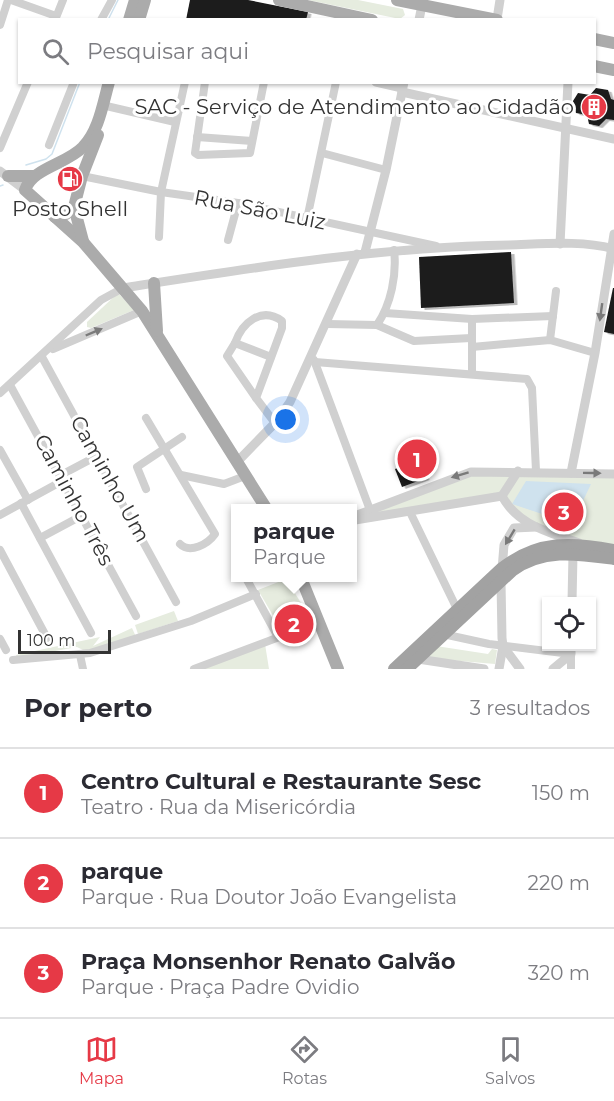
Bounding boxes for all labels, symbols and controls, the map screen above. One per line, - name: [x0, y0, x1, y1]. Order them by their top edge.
- search box: [18, 18, 596, 84]
- icon: search: [39, 35, 72, 68]
- text: Pesquisar aqui: [87, 38, 249, 65]
- building icon: SAC - Serviço de Atendimento ao Cidadão: [579, 92, 609, 122]
- place label: SAC - Serviço de Atendimento ao Cidadão: [134, 94, 574, 119]
- fuel station icon: Posto Shell: [55, 164, 85, 194]
- street label: Rua São Luiz: [192, 184, 328, 235]
- place label: Posto Shell: [12, 196, 128, 221]
- one-way arrow: [597, 303, 606, 322]
- one-way arrow: [86, 327, 104, 337]
- your location: [271, 405, 300, 434]
- street label: Caminho Um: [65, 411, 156, 546]
- street label: Caminho Três: [29, 430, 120, 570]
- pin: 1: [398, 436, 436, 482]
- one-way arrow: [583, 468, 602, 478]
- one-way arrow: [451, 471, 469, 480]
- pin: 3: [544, 490, 584, 534]
- popup: [231, 504, 357, 582]
- text: parque: [253, 518, 335, 545]
- one-way arrow: [504, 529, 515, 545]
- text: Parque: [253, 545, 326, 569]
- map controls: [542, 597, 596, 651]
- button: locate: [542, 597, 596, 651]
- pin: 2: [274, 602, 314, 646]
- scale bar: [18, 627, 111, 654]
- text: 100 m: [27, 631, 75, 650]
- text: Por perto: [24, 692, 152, 724]
- text: 3 resultados: [470, 696, 590, 720]
- text: Centro Cultural e Restaurante Sesc: [81, 768, 481, 795]
- text: 1: [40, 781, 47, 805]
- text: 150 m: [532, 781, 590, 805]
- text: Teatro · Rua da Misericórdia: [81, 795, 356, 819]
- text: parque: [81, 858, 163, 885]
- text: 2: [38, 871, 49, 895]
- text: 220 m: [528, 871, 590, 895]
- text: Parque · Rua Doutor João Evangelista: [81, 885, 457, 909]
- text: Praça Monsenhor Renato Galvão: [81, 948, 455, 975]
- text: 3: [38, 961, 49, 985]
- text: 320 m: [528, 961, 590, 985]
- text: Parque · Praça Padre Ovidio: [81, 975, 359, 999]
- tab: Mapa: [79, 1033, 124, 1088]
- tab: Rotas: [282, 1033, 327, 1088]
- tab: Salvos: [485, 1033, 535, 1088]

